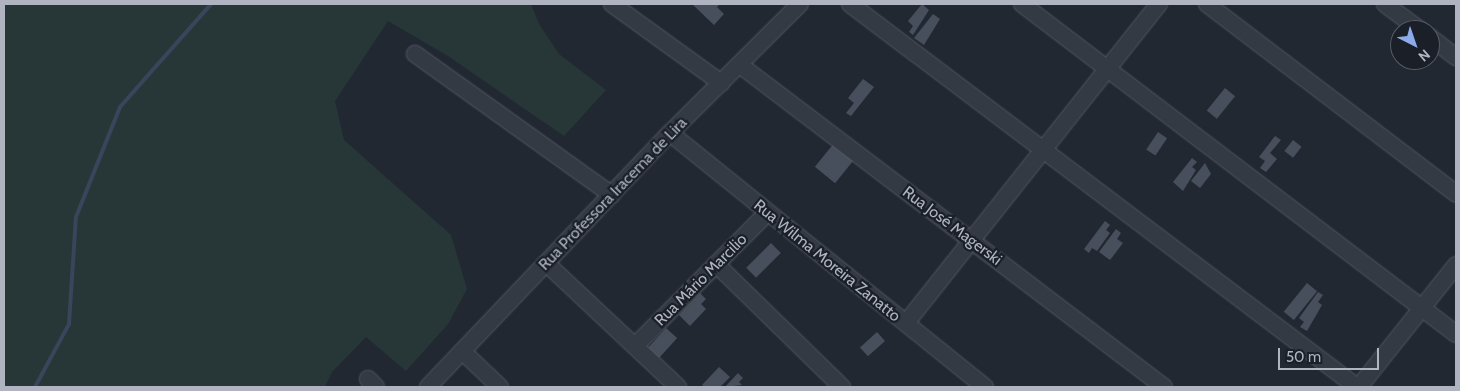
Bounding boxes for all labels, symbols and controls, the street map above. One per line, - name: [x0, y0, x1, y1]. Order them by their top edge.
- north arrow: [1390, 20, 1440, 70]
- text: N: [1415, 46, 1434, 66]
- street label: Rua Professora Iracema de Lira: [535, 114, 691, 274]
- street label: Rua José Magerski: [899, 182, 1005, 270]
- street label: Rua Wilma Moreira Zanatto: [750, 196, 904, 326]
- street label: Rua Mário Marcilio: [651, 230, 751, 330]
- scale bar: [1280, 338, 1381, 370]
- text: 50 m: [1286, 348, 1321, 366]

